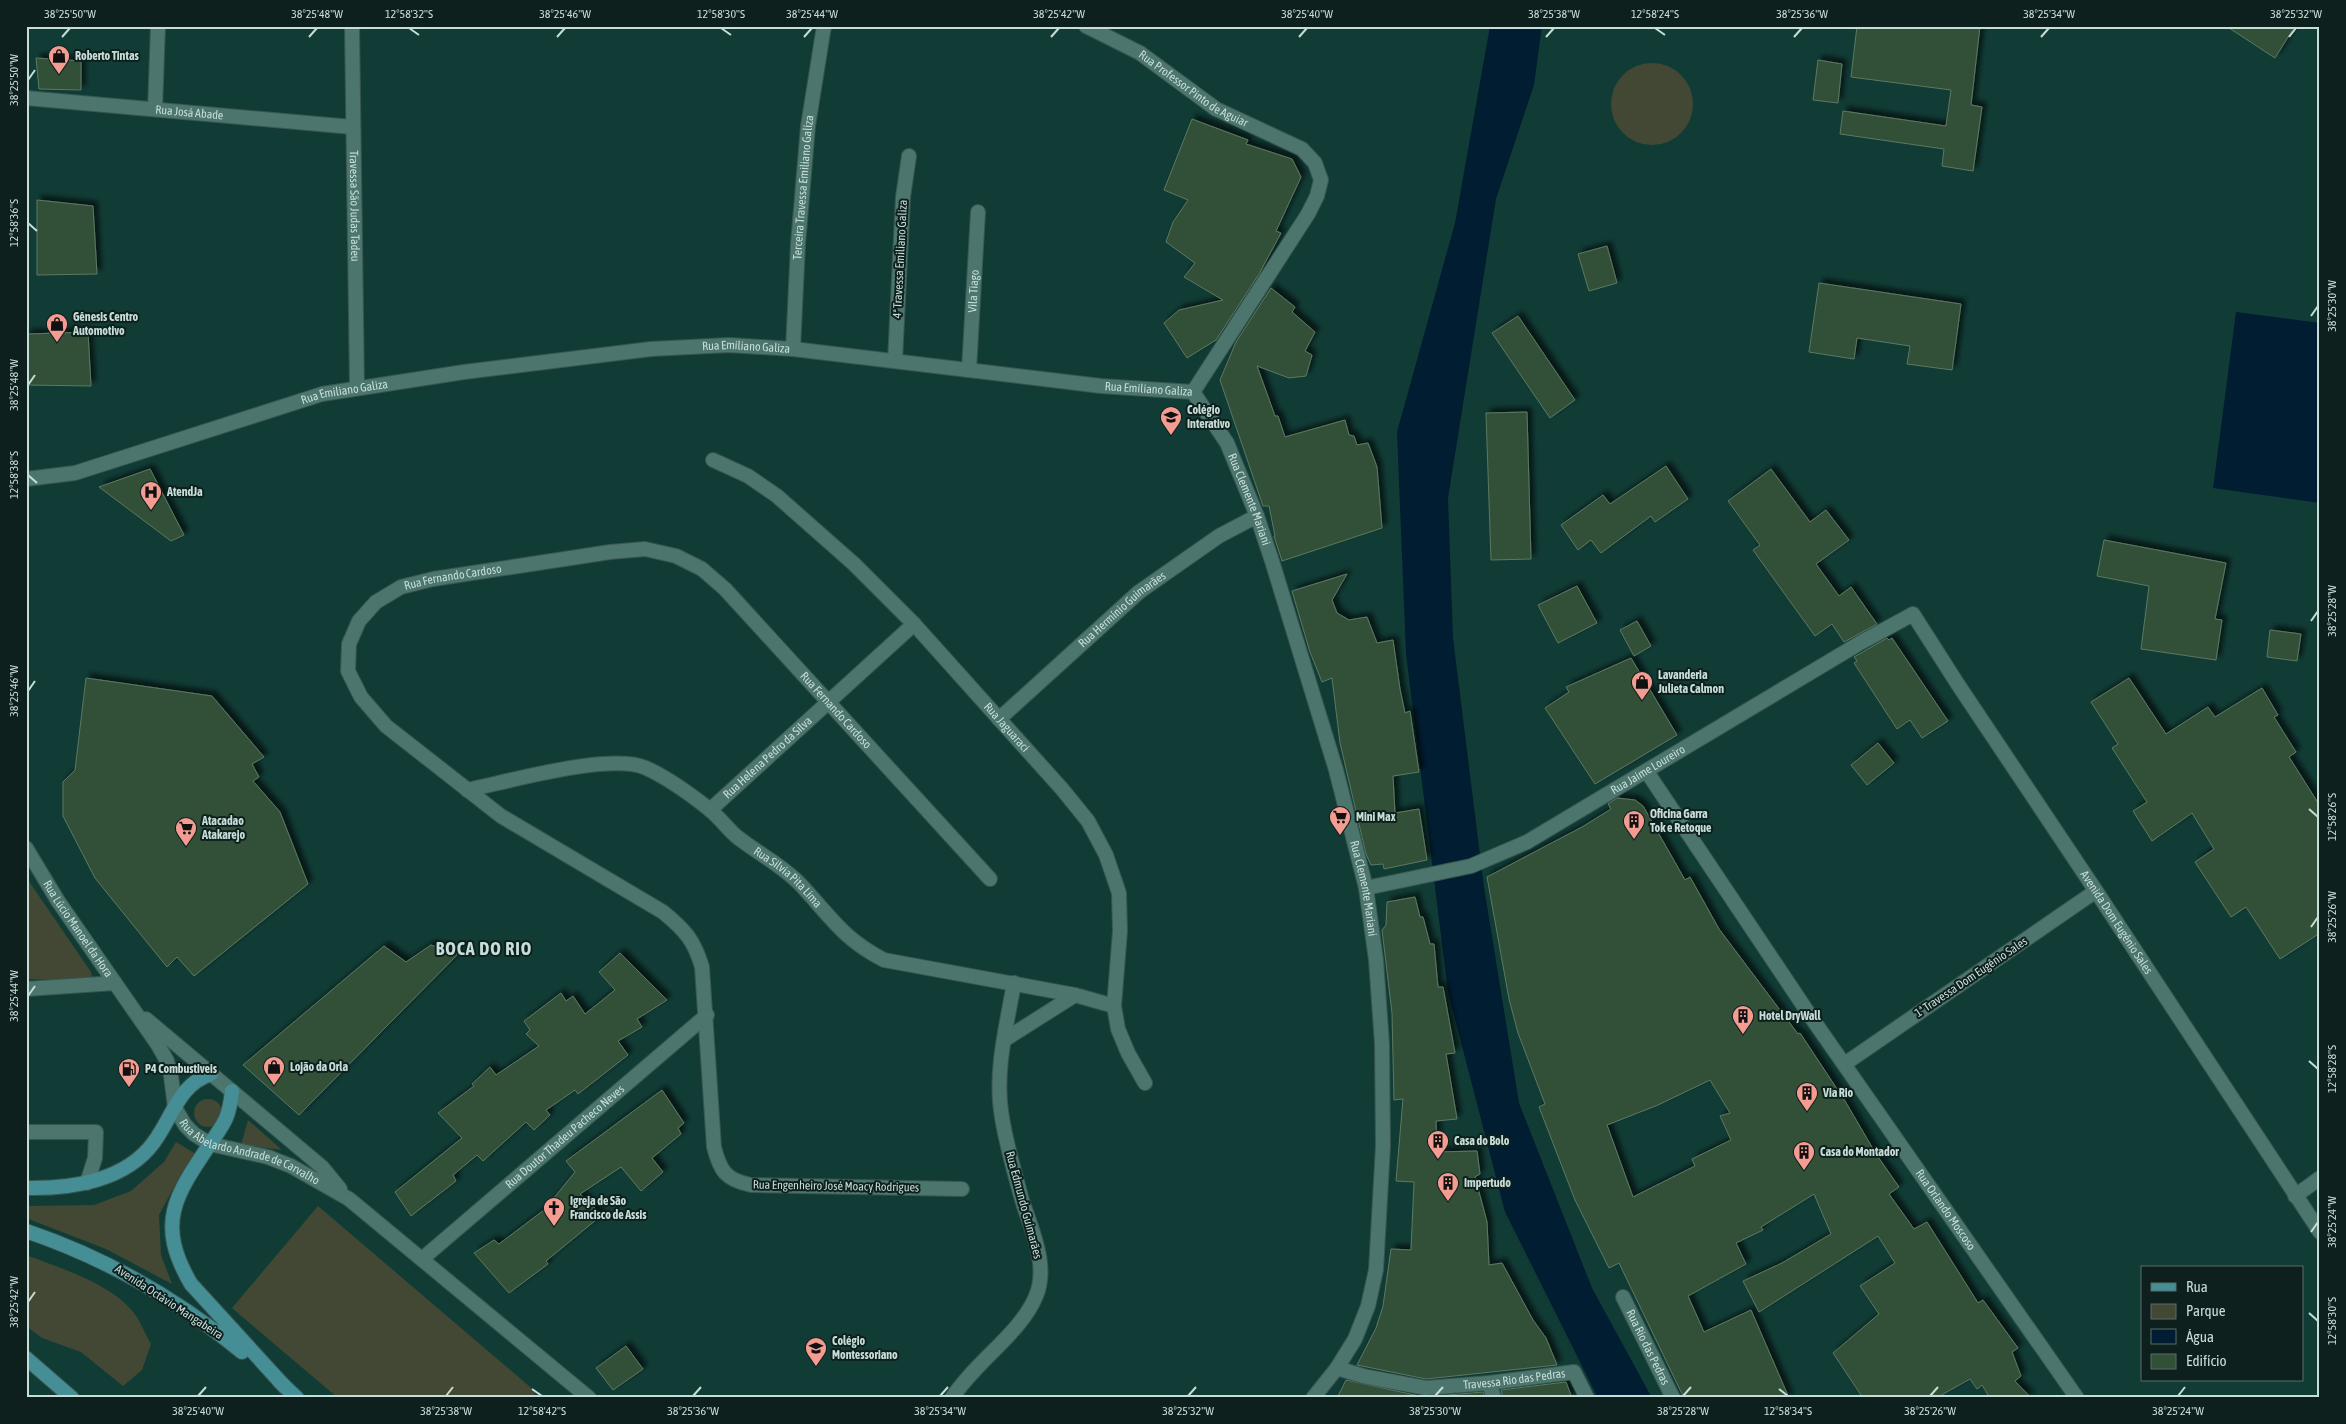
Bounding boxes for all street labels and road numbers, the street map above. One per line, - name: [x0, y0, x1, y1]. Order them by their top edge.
- street label: Rua Professor Pinto de Aguiar: [1136, 48, 1251, 130]
- street label: Rua Josá Abade: [155, 103, 224, 123]
- street label: Terceira Travessa Emiliano Galiza: [790, 114, 817, 260]
- street label: Travessa São Judas Tadeu: [347, 150, 362, 262]
- street label: 4ª Travessa Emiliano Galiza: [890, 199, 910, 319]
- street label: Vila Tiago: [965, 269, 982, 313]
- street label: Rua Emiliano Galiza: [702, 338, 790, 356]
- street label: Rua Emiliano Galiza: [299, 377, 389, 407]
- street label: Rua Emiliano Galiza: [1104, 379, 1193, 399]
- street label: Rua Clemente Mariani: [1225, 451, 1273, 547]
- street label: Rua Fernando Cardoso: [403, 562, 503, 593]
- street label: Rua Hermínio Guimarães: [1076, 568, 1168, 650]
- street label: Rua Fernando Cardoso: [797, 669, 875, 752]
- street label: Rua Jaguaraci: [981, 700, 1032, 755]
- street label: Rua Helena Pedro da Silva: [720, 714, 815, 801]
- street label: Rua Jaime Loureiro: [1608, 742, 1688, 797]
- street label: Rua Clemente Mariani: [1347, 839, 1380, 937]
- street label: Rua Silvia Pita Lima: [751, 844, 825, 910]
- street label: Avenida Dom Eugênio Sales: [2077, 868, 2156, 977]
- street label: Rua Lúcio Manoel da Hora: [40, 878, 116, 980]
- street label: 1ª Travessa Dom Eugênio Sales: [1912, 934, 2030, 1020]
- street label: Rua Doutor Thadeu Pacheco Neves: [502, 1082, 627, 1192]
- street label: Rua Abelardo Andrade de Carvalho: [176, 1117, 322, 1188]
- street label: Rua Edmundo Guimarães: [1003, 1150, 1045, 1260]
- street label: Rua Orlando Moscoso: [1913, 1167, 1979, 1253]
- street label: Rua Engenheiro José Moacy Rodrigues: [753, 1178, 919, 1194]
- street label: Avenida Octávio Mangabeira: [112, 1262, 226, 1342]
- street label: Rua Rio das Pedras: [1623, 1307, 1672, 1387]
- street label: Travessa Rio das Pedras: [1463, 1366, 1566, 1392]

